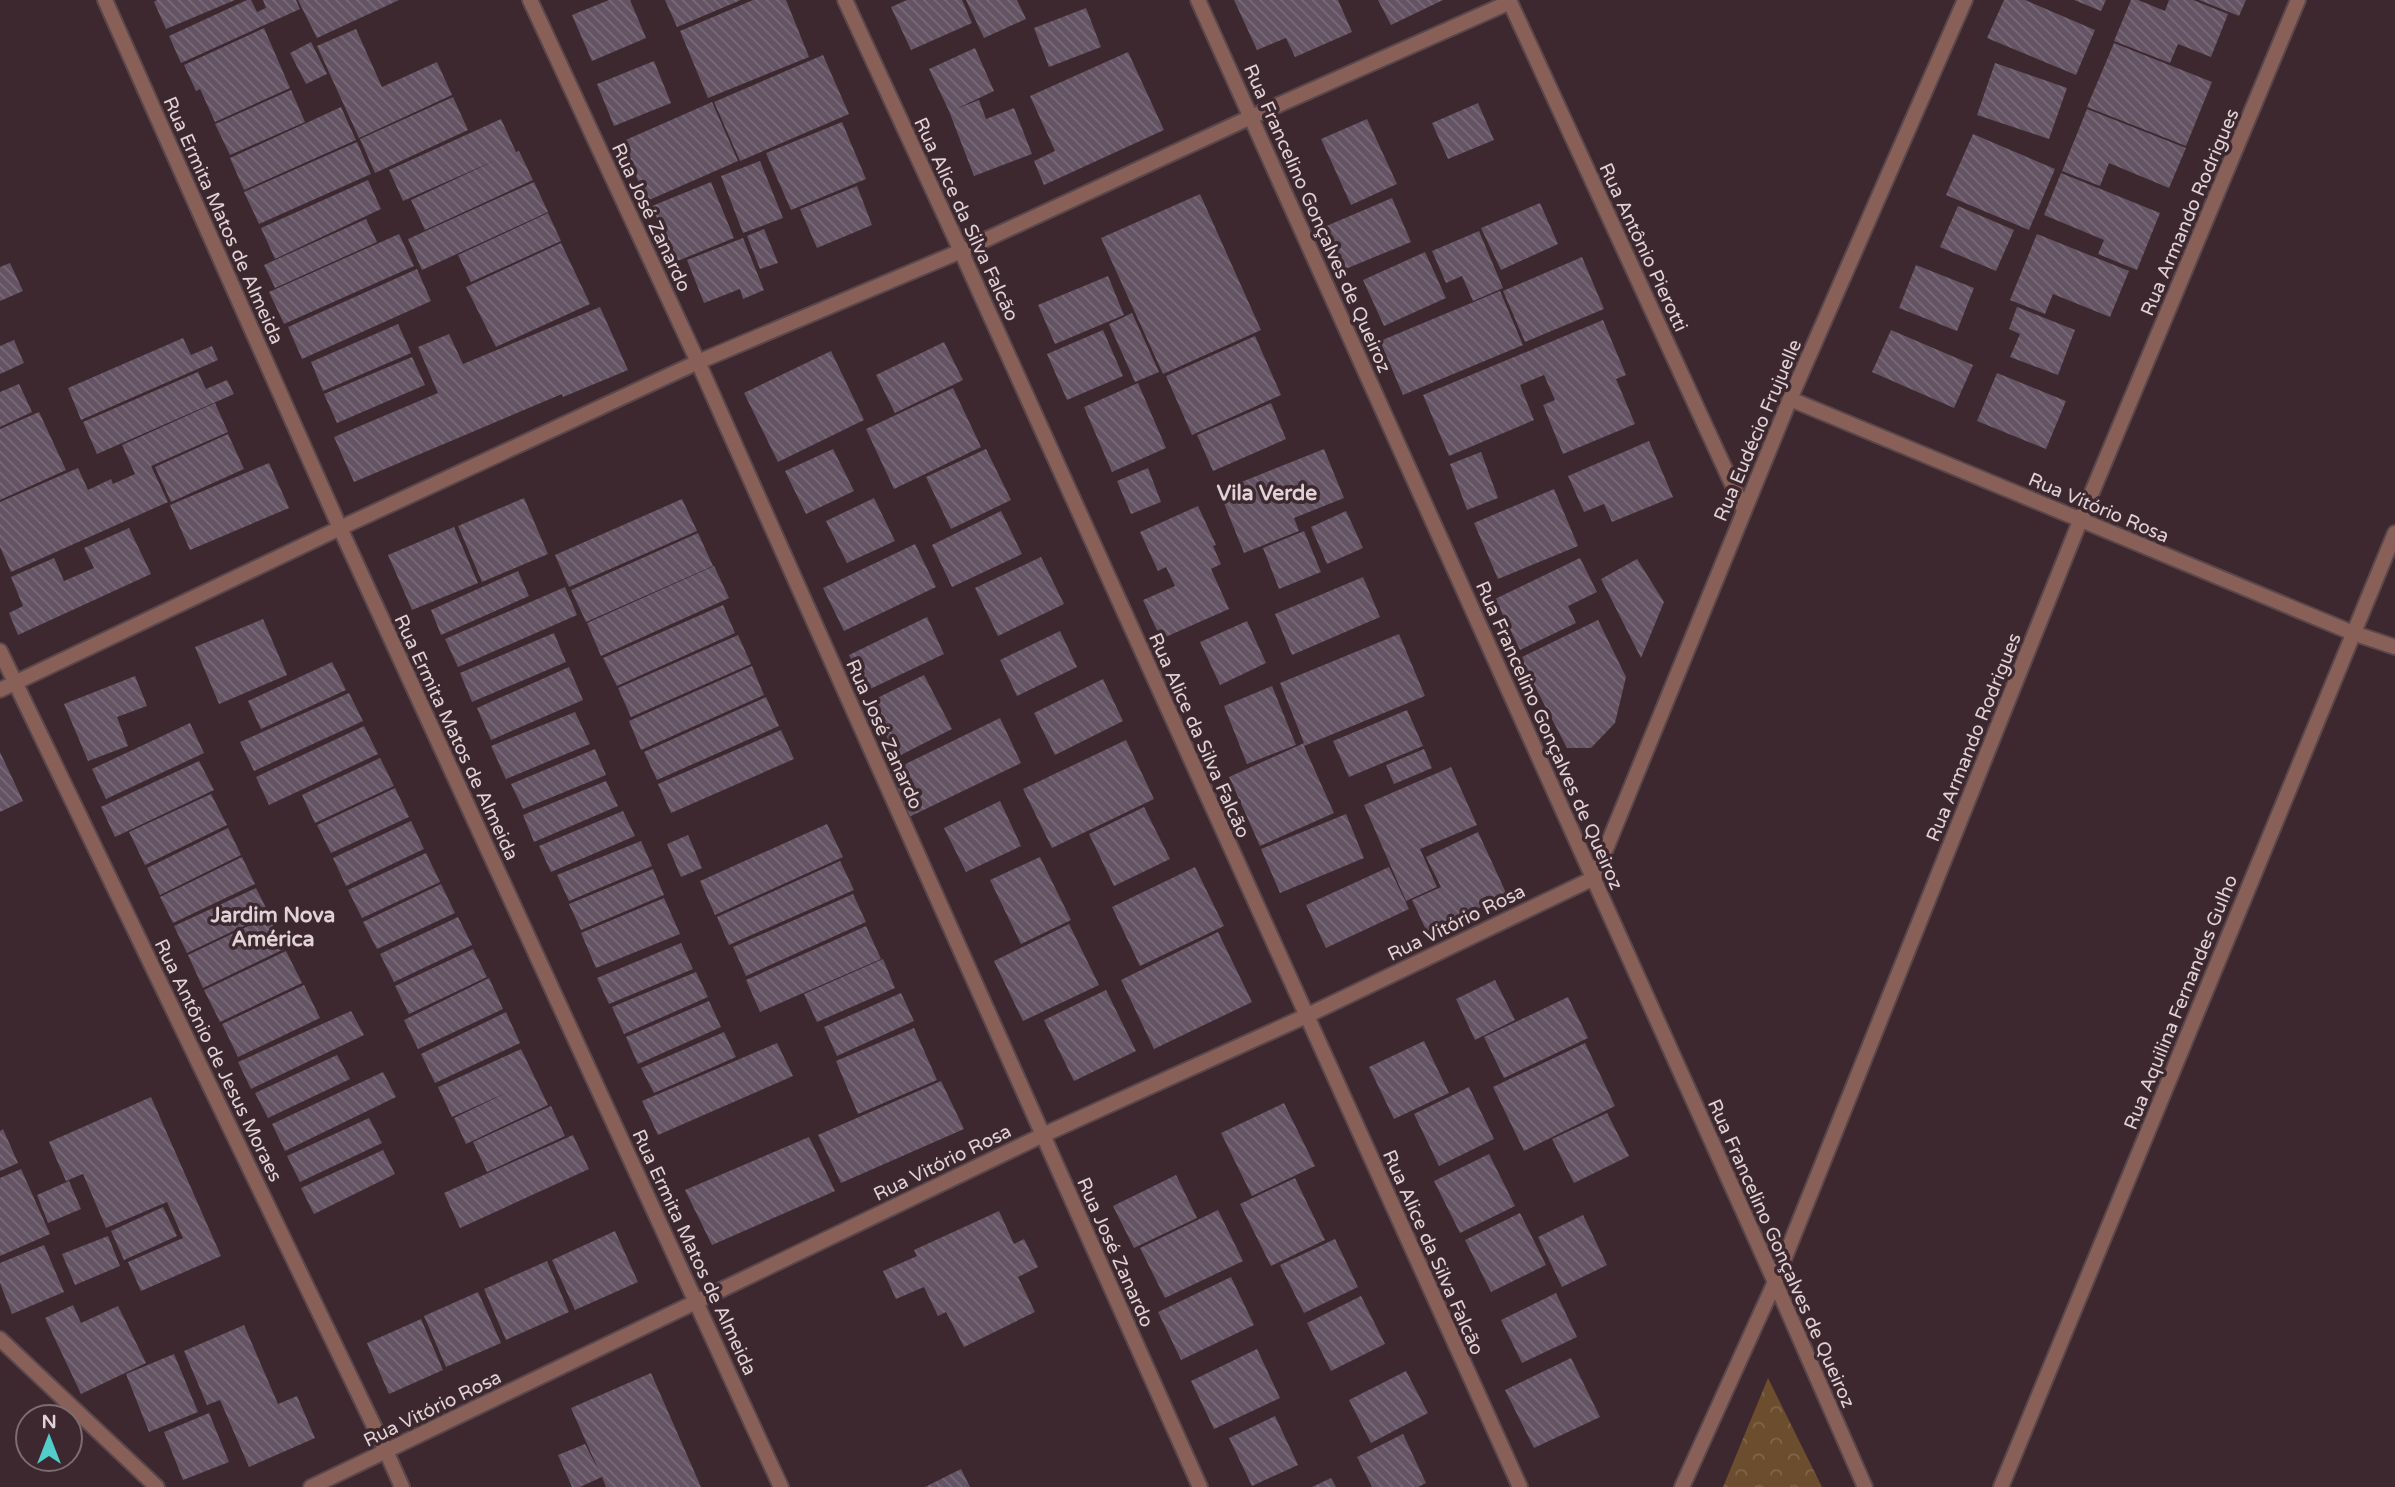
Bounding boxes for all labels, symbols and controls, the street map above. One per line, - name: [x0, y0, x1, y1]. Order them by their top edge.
- street label: Rua Francelino Gonçalves de Queiroz: [1239, 61, 1395, 376]
- street label: Rua Ermita Matos de Almeida: [158, 93, 288, 348]
- street label: Rua Armando Rodrigues: [2136, 106, 2244, 319]
- street label: Rua Alice da Silva Falcão: [909, 114, 1023, 325]
- street label: Rua José Zanardo: [607, 140, 695, 295]
- street label: Rua Antônio Pierotti: [1594, 160, 1692, 335]
- street label: Rua Eudécio Frujuelle: [1710, 336, 1806, 525]
- street label: Rua Vitório Rosa: [2025, 468, 2172, 547]
- district label: Vila Verde: [1217, 481, 1317, 506]
- street label: Rua Francelino Gonçalves de Queiroz: [1471, 578, 1627, 893]
- street label: Rua Ermita Matos de Almeida: [389, 611, 523, 864]
- street label: Rua Alice da Silva Falcão: [1144, 630, 1254, 841]
- street label: Rua Armando Rodrigues: [1922, 630, 2026, 845]
- street label: Rua José Zanardo: [841, 656, 927, 813]
- street label: Rua Aquilina Fernandes Gulho: [2120, 872, 2242, 1133]
- street label: Rua Vitório Rosa: [1384, 880, 1529, 966]
- district label: Jardim Nova América: [210, 903, 335, 952]
- street label: Rua Antônio de Jesus Moraes: [150, 936, 287, 1185]
- street label: Rua Francelino Gonçalves de Queiroz: [1703, 1096, 1859, 1411]
- street label: Rua Vitório Rosa: [870, 1120, 1015, 1206]
- street label: Rua Ermita Matos de Almeida: [627, 1126, 761, 1379]
- street label: Rua Alice da Silva Falcão: [1378, 1147, 1488, 1358]
- street label: Rua José Zanardo: [1072, 1174, 1158, 1331]
- street label: Rua Vitório Rosa: [360, 1366, 505, 1452]
- north arrow: [14, 1403, 84, 1473]
- text: N: [41, 1411, 57, 1433]

